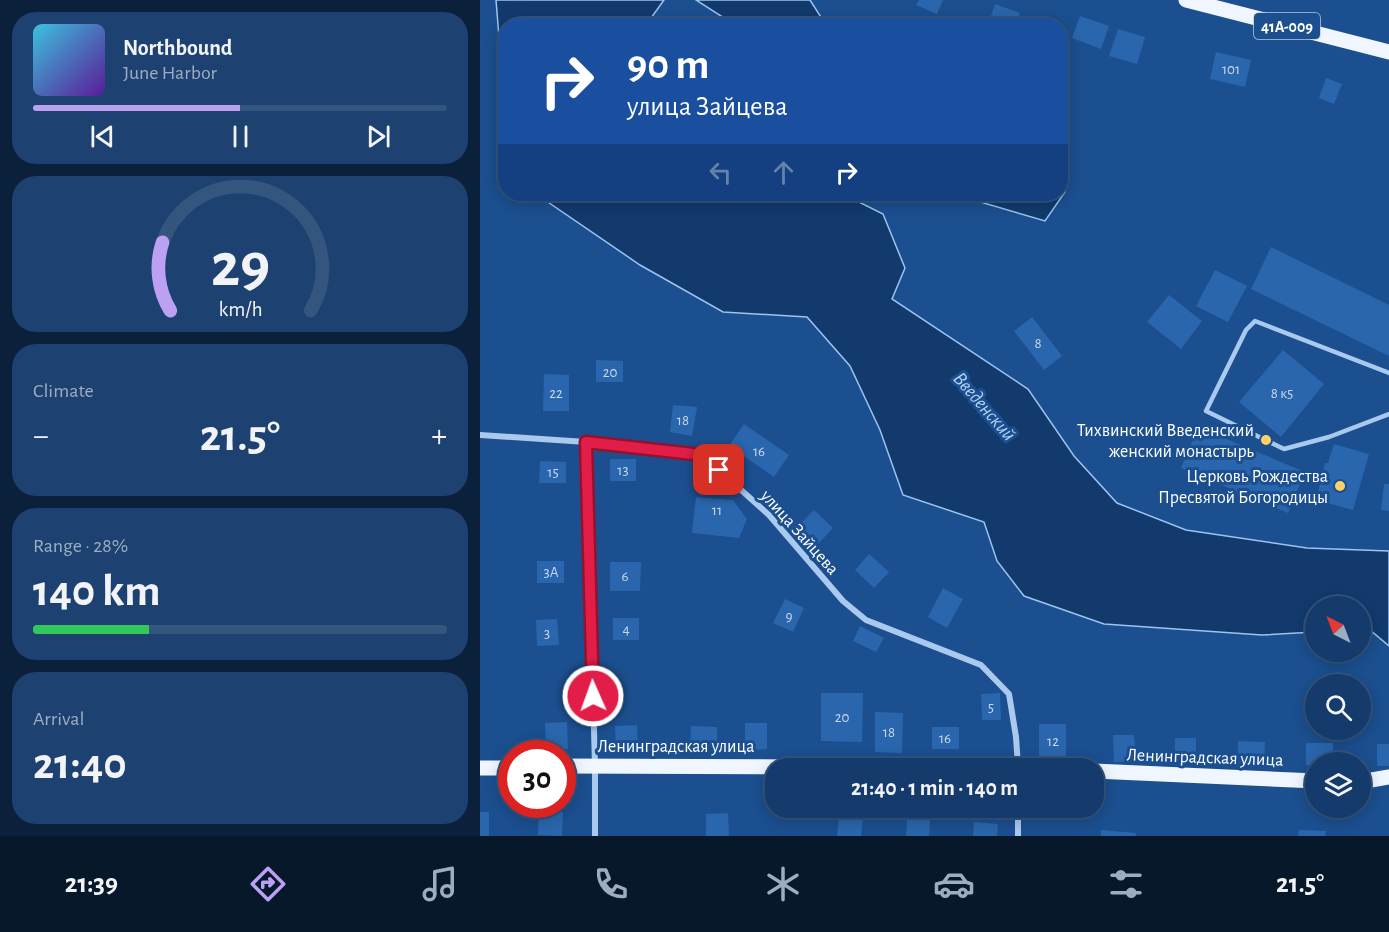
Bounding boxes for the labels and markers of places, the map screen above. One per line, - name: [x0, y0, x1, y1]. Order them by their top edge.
- place label: Тихвинский Введенский женский монастырь: [1077, 422, 1254, 461]
- marker: Тихвинский Введенский женский монастырь: [1259, 433, 1273, 447]
- pin: [693, 444, 744, 495]
- place label: Церковь Рождества Пресвятой Богородицы: [1158, 468, 1328, 507]
- marker: Церковь Рождества Пресвятой Богородицы: [1333, 479, 1347, 493]

